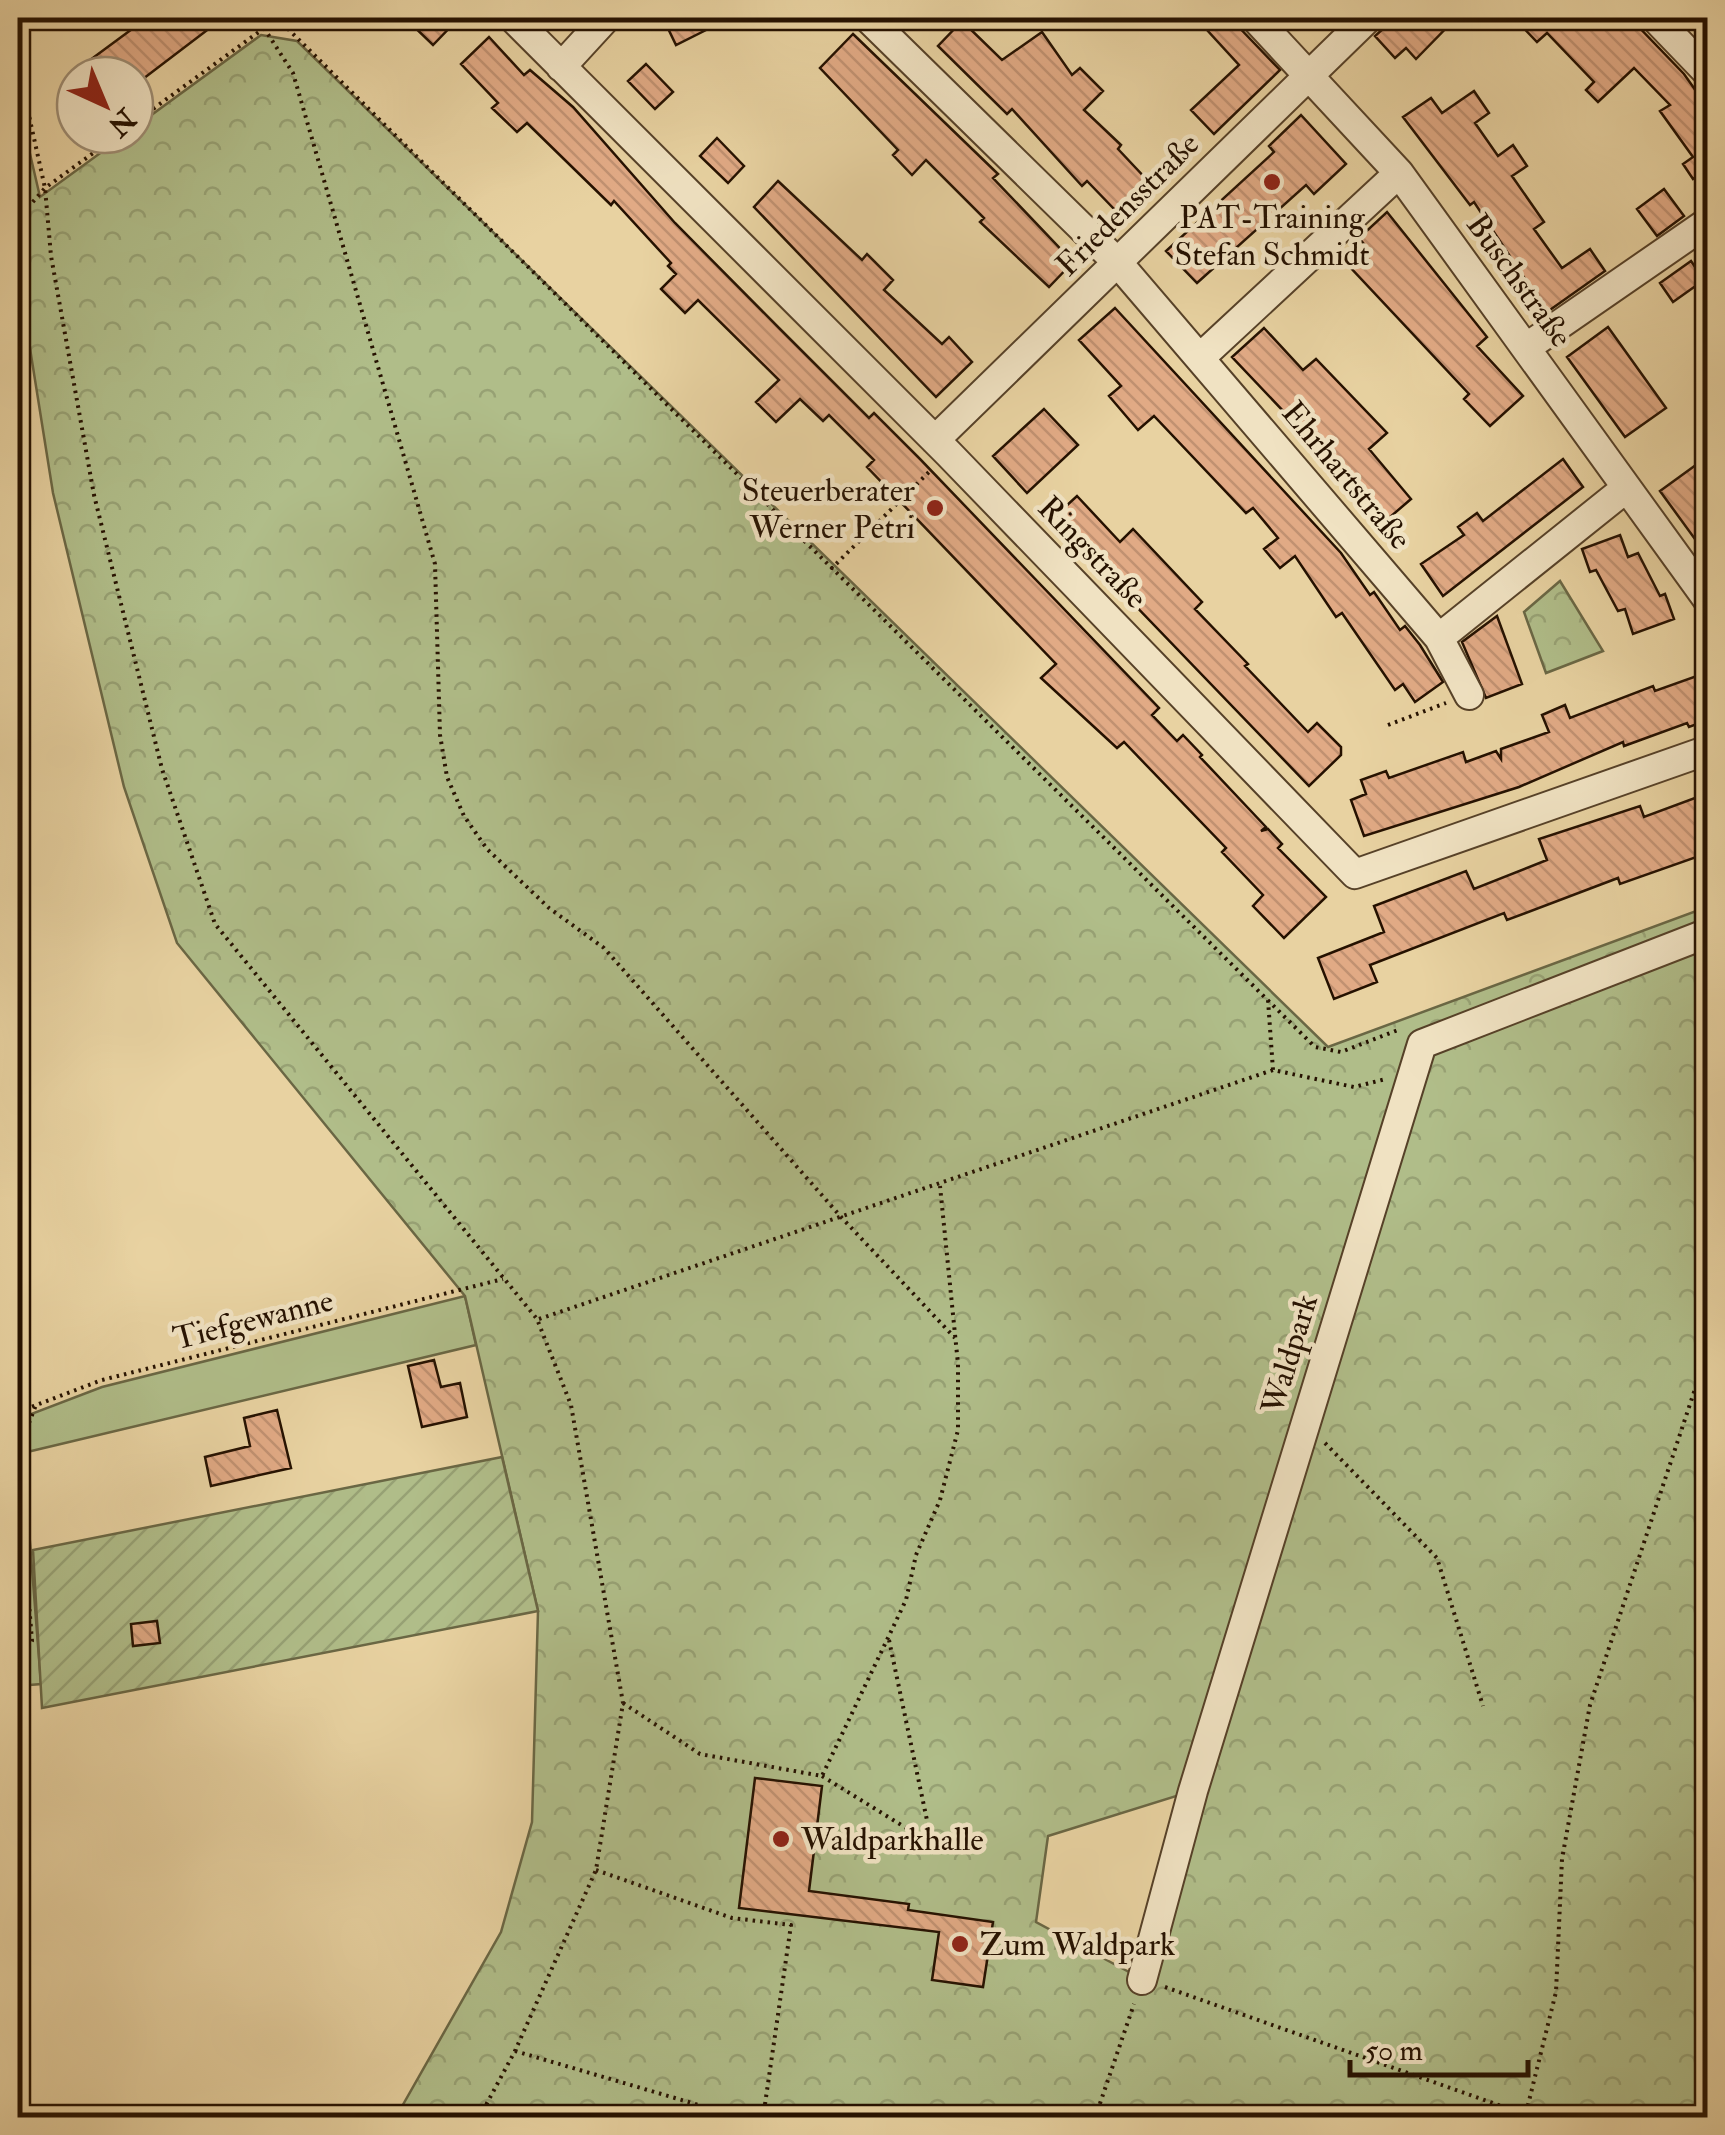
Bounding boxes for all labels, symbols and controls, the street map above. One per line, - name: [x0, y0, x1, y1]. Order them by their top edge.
- north arrow: [55, 55, 155, 155]
- text: N: [99, 100, 143, 144]
- street label: Friedensstraße: [1048, 125, 1208, 285]
- marker: PAT-Training Stefan Schmidt: [1261, 171, 1283, 193]
- place label: PAT-Training Stefan Schmidt: [1175, 198, 1370, 275]
- street label: Buschstraße: [1457, 206, 1581, 355]
- street label: Ehrhartstraße: [1273, 393, 1420, 558]
- place label: Steuerberater Werner Petri: [742, 471, 915, 548]
- street label: Ringstraße: [1029, 488, 1156, 617]
- marker: Steuerberater Werner Petri: [924, 497, 946, 519]
- street label: Tiefgewanne: [169, 1281, 337, 1359]
- street label: Waldpark: [1253, 1290, 1327, 1420]
- place label: Waldparkhalle: [800, 1820, 984, 1860]
- marker: Waldparkhalle: [770, 1828, 792, 1850]
- place label: Zum Waldpark: [980, 1925, 1175, 1965]
- marker: Zum Waldpark: [949, 1933, 971, 1955]
- scale bar: [1350, 2015, 1528, 2077]
- text: 50 m: [1365, 2032, 1423, 2069]

